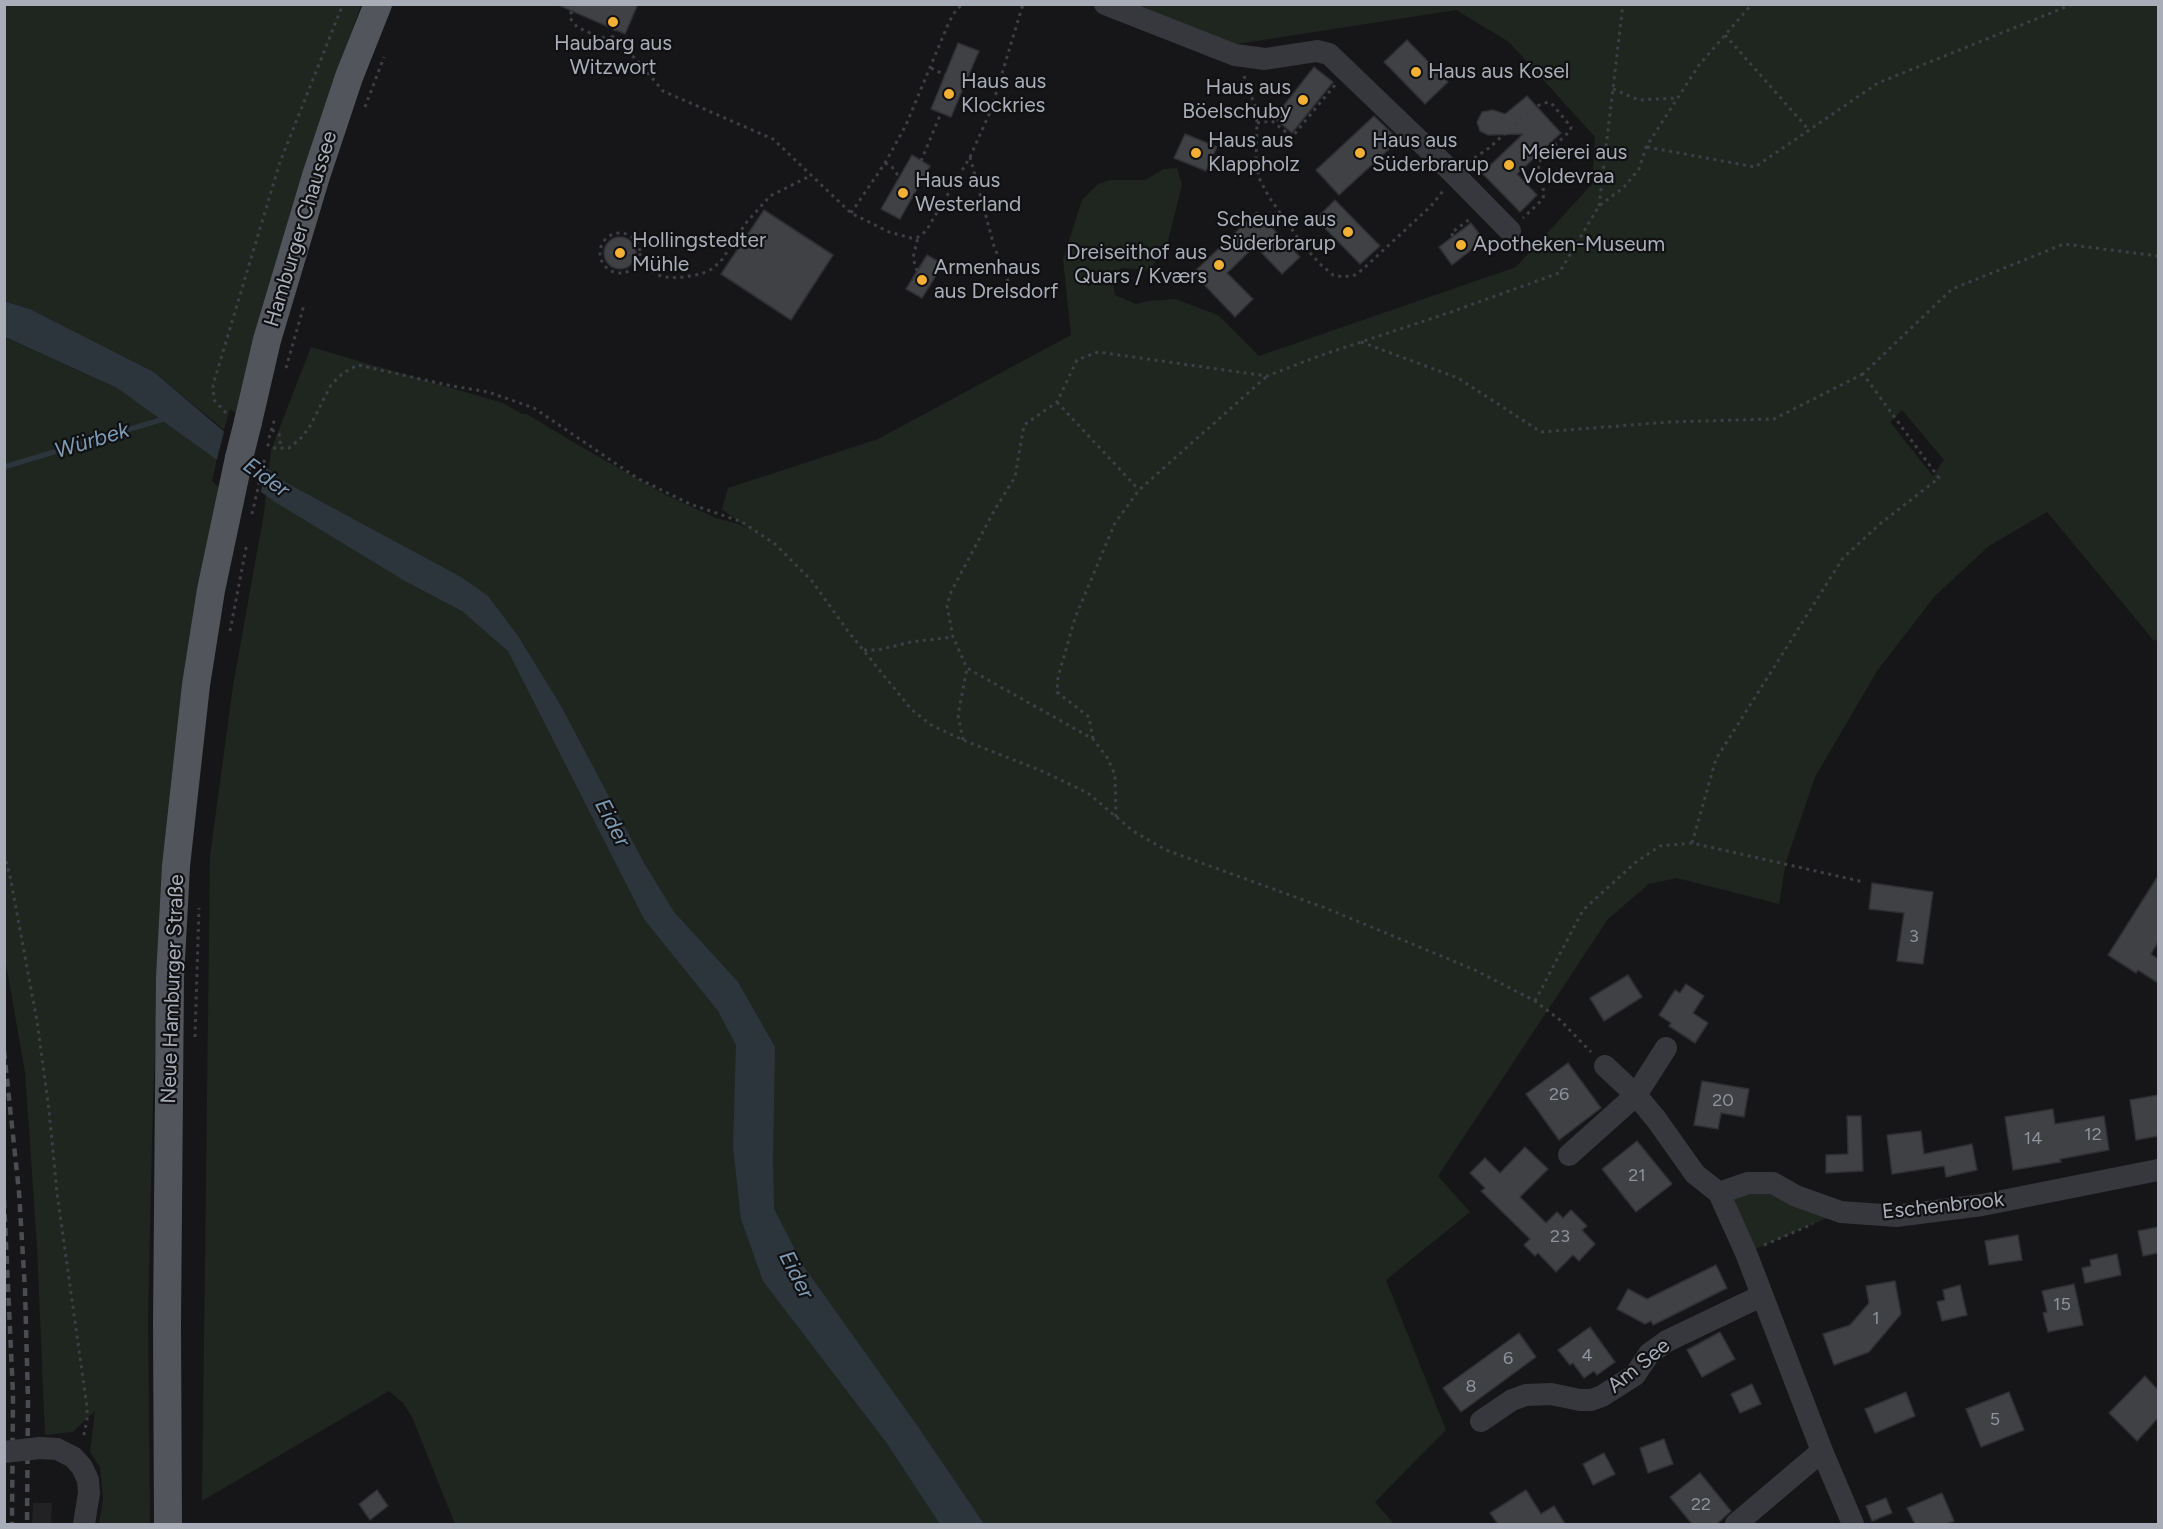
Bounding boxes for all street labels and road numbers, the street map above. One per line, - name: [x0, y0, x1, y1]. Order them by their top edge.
- street label: Hamburger Chaussee: [259, 128, 343, 330]
- street label: Neue Hamburger Straße: [156, 874, 190, 1104]
- street label: Eschenbrook: [1881, 1187, 2005, 1225]
- street label: Am See: [1603, 1333, 1675, 1399]

